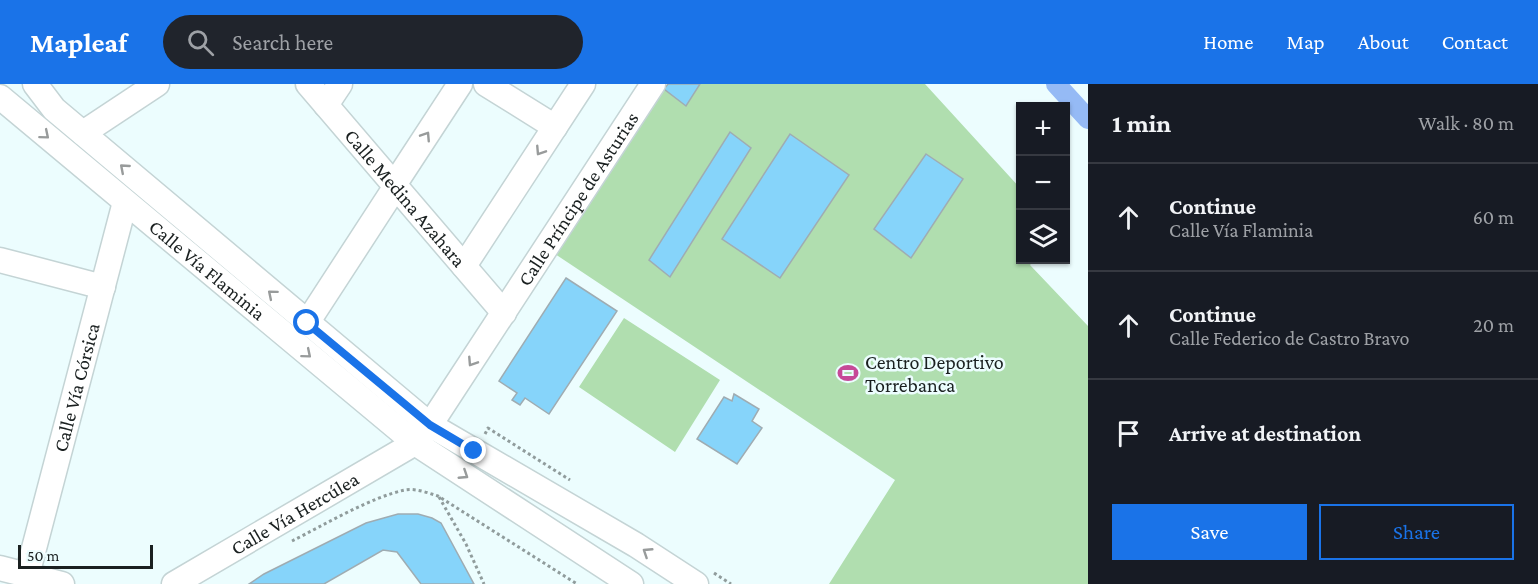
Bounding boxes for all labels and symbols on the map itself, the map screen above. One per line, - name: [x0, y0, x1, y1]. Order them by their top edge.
- street label: Calle Príncipe de Asturias: [513, 108, 643, 290]
- street label: Calle Medina Azahara: [341, 125, 471, 271]
- one-way arrow: [38, 128, 49, 139]
- one-way arrow: [419, 132, 431, 142]
- one-way arrow: [536, 144, 547, 155]
- one-way arrow: [120, 164, 130, 175]
- street label: Calle Vía Flaminia: [145, 215, 270, 325]
- one-way arrow: [268, 290, 279, 301]
- route start: [293, 309, 319, 335]
- street label: Calle Vía Córsica: [49, 320, 104, 454]
- one-way arrow: [301, 347, 312, 358]
- place label: Centro Deportivo Torrebanca: [865, 351, 1004, 396]
- one-way arrow: [467, 356, 479, 366]
- sports icon: Centro Deportivo Torrebanca: [836, 361, 860, 385]
- route end: [460, 437, 486, 463]
- street label: Calle Vía Hercúlea: [227, 467, 363, 559]
- one-way arrow: [458, 468, 468, 480]
- scale bar: [18, 542, 153, 570]
- one-way arrow: [642, 548, 653, 559]

